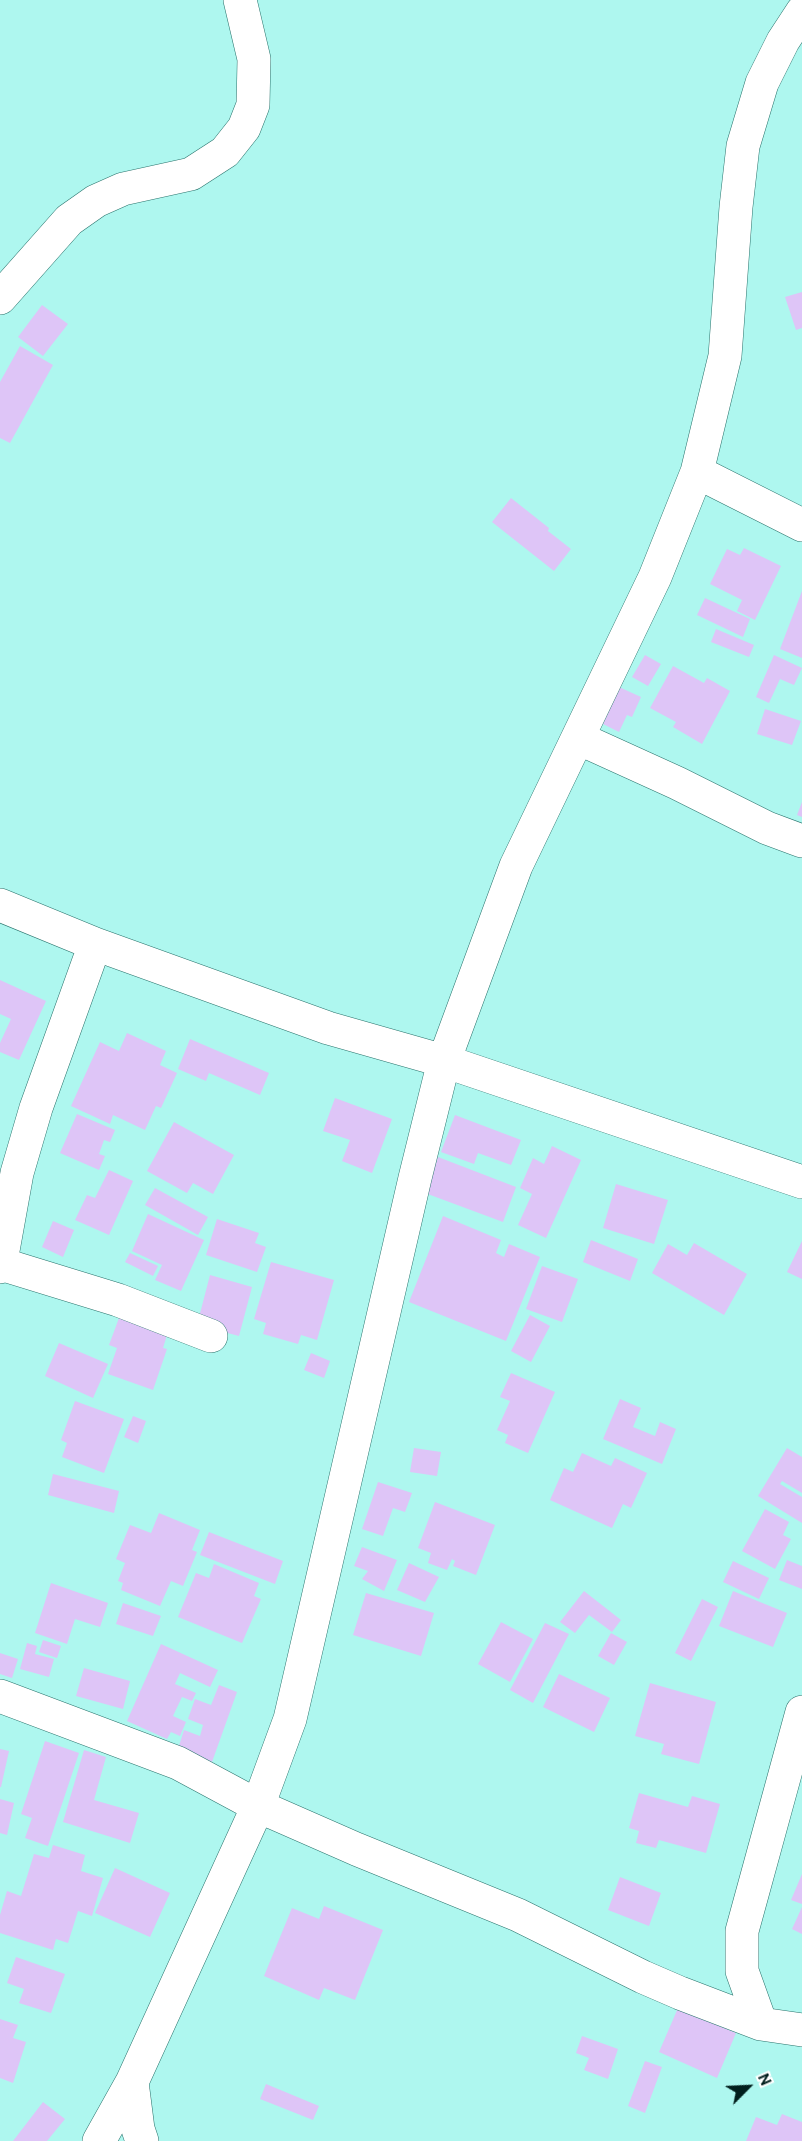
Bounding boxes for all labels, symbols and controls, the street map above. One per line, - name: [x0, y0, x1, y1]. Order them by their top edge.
- north arrow: [718, 2057, 778, 2117]
- text: N: [754, 2070, 776, 2089]

